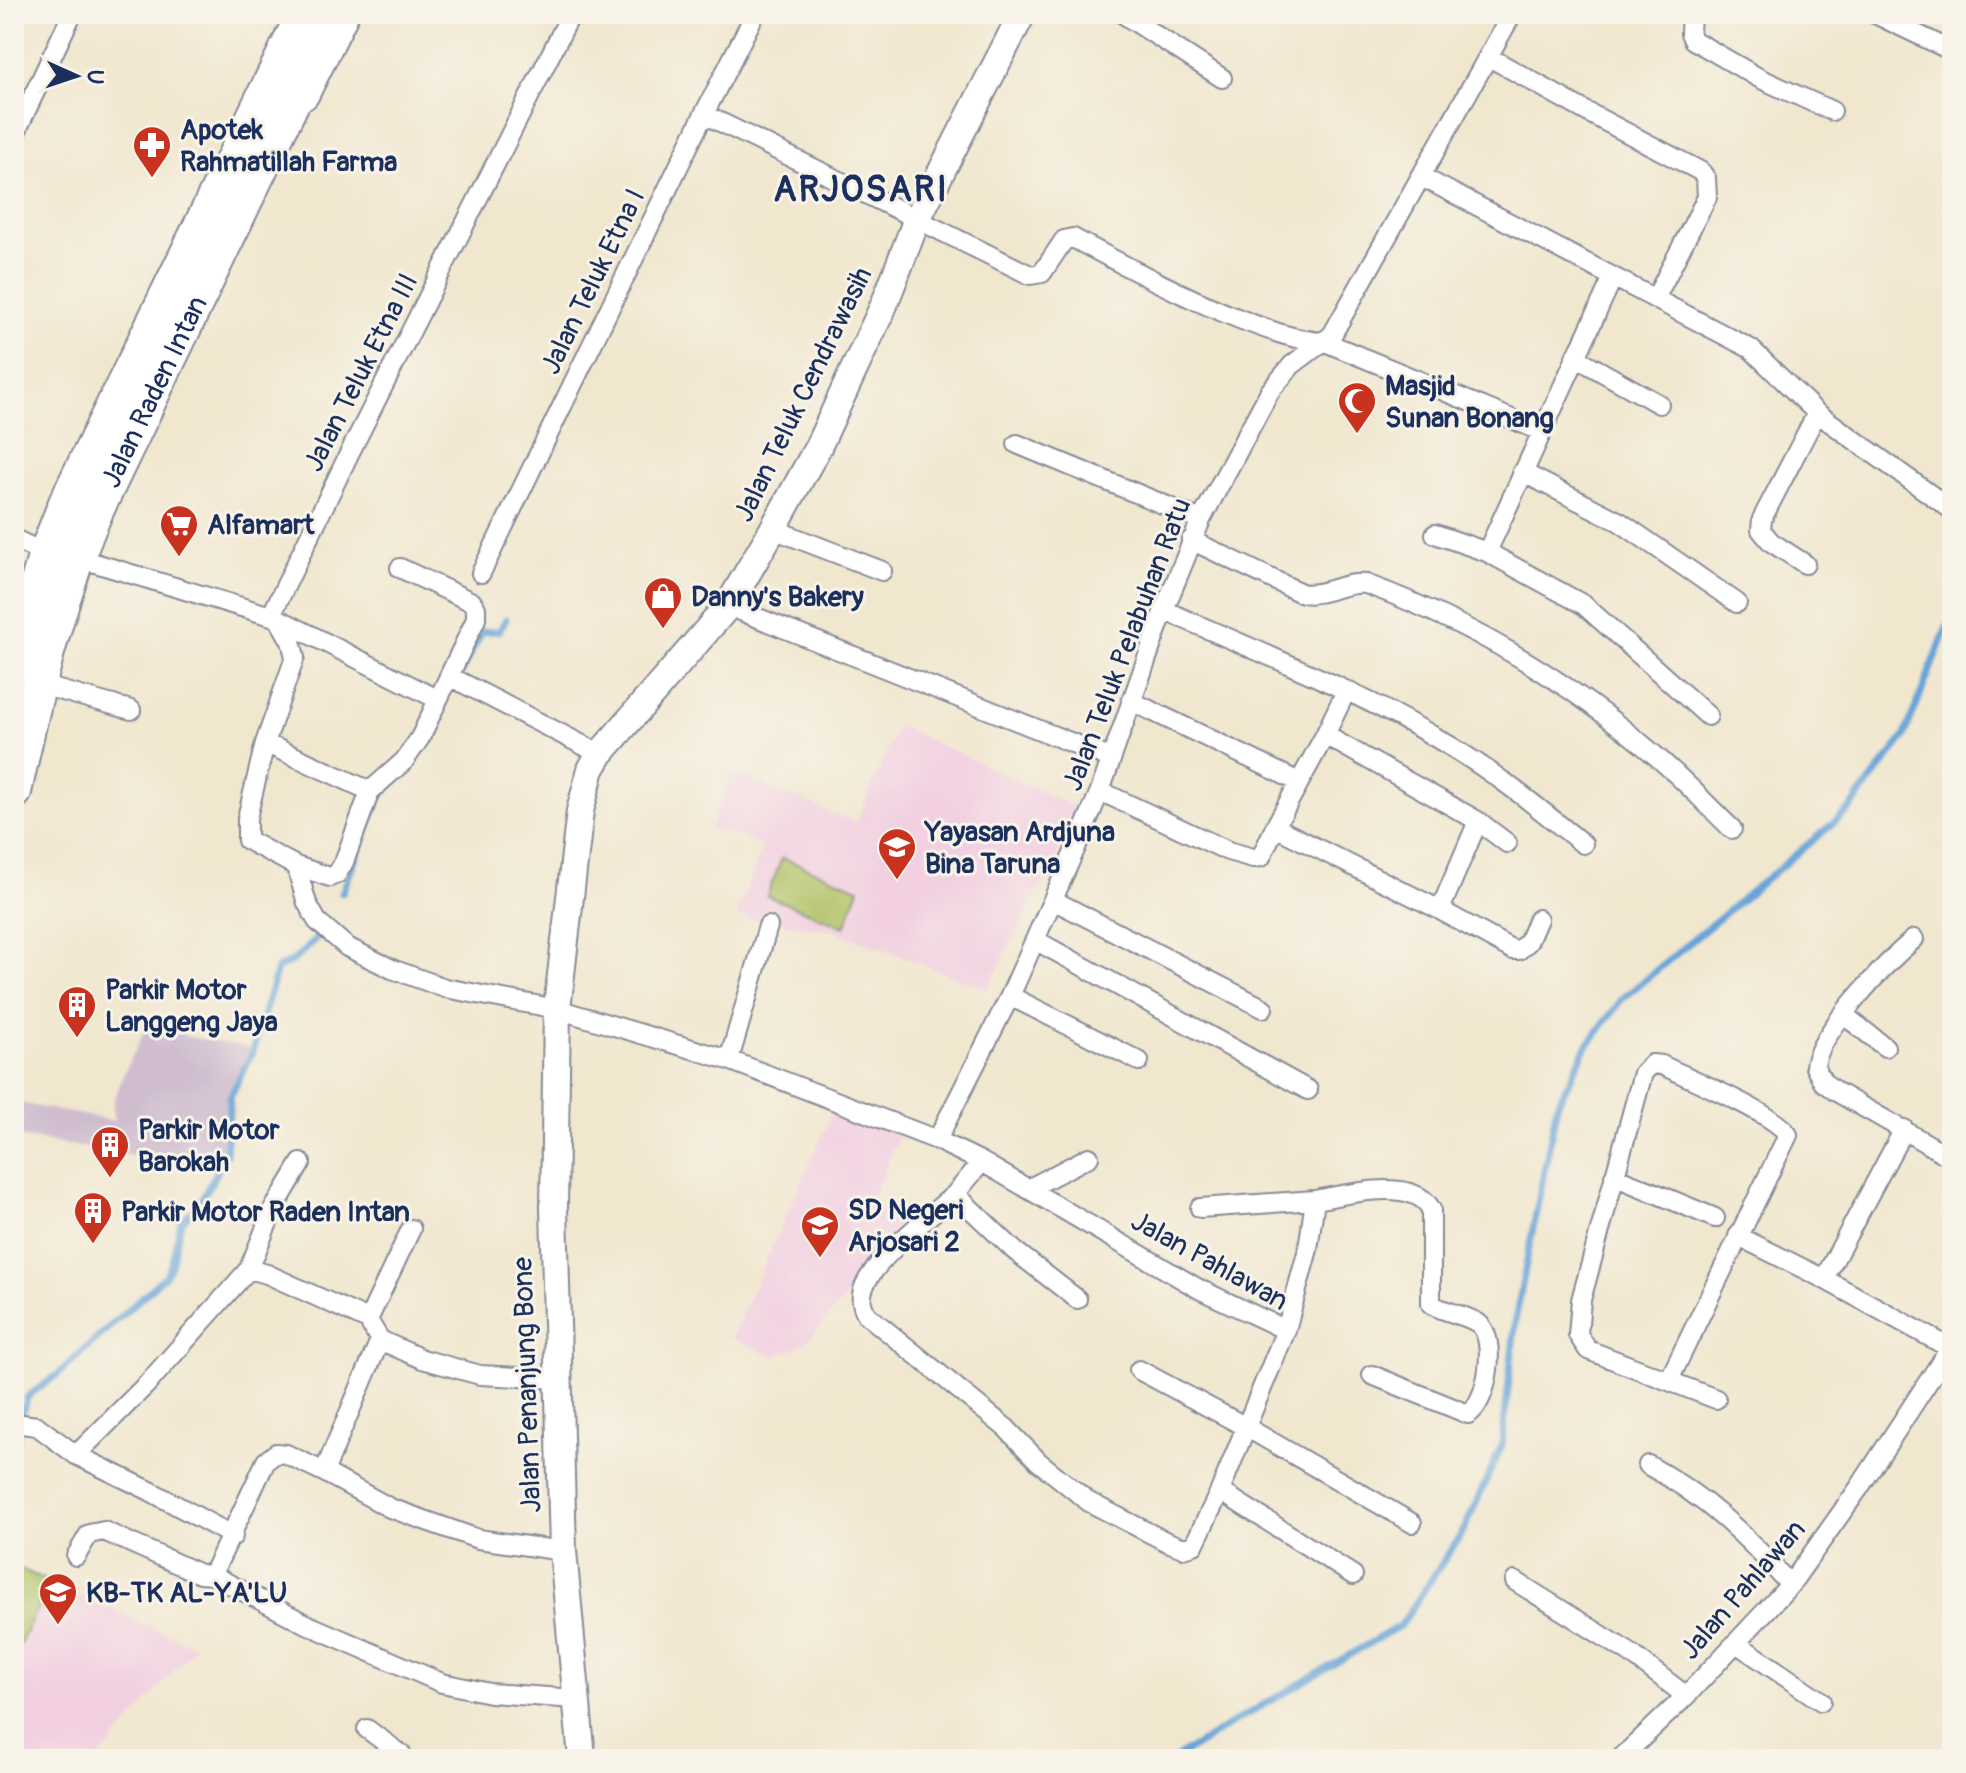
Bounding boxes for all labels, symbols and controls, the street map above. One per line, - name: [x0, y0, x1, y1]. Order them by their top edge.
- north arrow: [36, 36, 116, 116]
- text: U: [81, 69, 109, 85]
- place label: Apotek Rahmatillah Farma: [180, 113, 397, 180]
- pharmacy icon: Apotek Rahmatillah Farma: [131, 124, 173, 179]
- district label: ARJOSARI: [773, 167, 949, 212]
- street label: Jalan Teluk Etna I: [533, 183, 653, 380]
- street label: Jalan Teluk Cendrawasih: [726, 262, 880, 528]
- street label: Jalan Teluk Etna III: [296, 268, 426, 478]
- street label: Jalan Raden Intan: [94, 290, 216, 494]
- place label: Masjid Sunan Bonang: [1385, 369, 1554, 436]
- mosque icon: Masjid Sunan Bonang: [1336, 380, 1378, 435]
- street label: Jalan Teluk Pelabuhan Ratu: [1055, 493, 1199, 796]
- supermarket icon: Alfamart: [158, 503, 200, 558]
- place label: Alfamart: [207, 508, 315, 543]
- shop icon: Danny's Bakery: [642, 575, 684, 630]
- place label: Danny's Bakery: [691, 580, 864, 615]
- place label: Yayasan Ardjuna Bina Taruna: [923, 815, 1115, 882]
- school or university icon: Yayasan Ardjuna Bina Taruna: [876, 826, 918, 881]
- place label: Parkir Motor Langgeng Jaya: [105, 973, 278, 1040]
- building icon: Parkir Motor Langgeng Jaya: [56, 984, 98, 1039]
- place label: Parkir Motor Barokah: [138, 1113, 281, 1180]
- building icon: Parkir Motor Barokah: [89, 1124, 131, 1179]
- building icon: Parkir Motor Raden Intan: [72, 1190, 114, 1245]
- place label: SD Negeri Arjosari 2: [848, 1193, 964, 1260]
- place label: Parkir Motor Raden Intan: [121, 1195, 410, 1230]
- school or university icon: SD Negeri Arjosari 2: [799, 1204, 841, 1259]
- street label: Jalan Pahlawan: [1125, 1204, 1294, 1319]
- street label: Jalan Penanjung Bone: [506, 1256, 549, 1513]
- street label: Jalan Pahlawan: [1673, 1513, 1814, 1667]
- school or university icon: KB-TK AL-YA'LU: [37, 1571, 79, 1626]
- place label: KB-TK AL-YA'LU: [86, 1576, 287, 1611]

